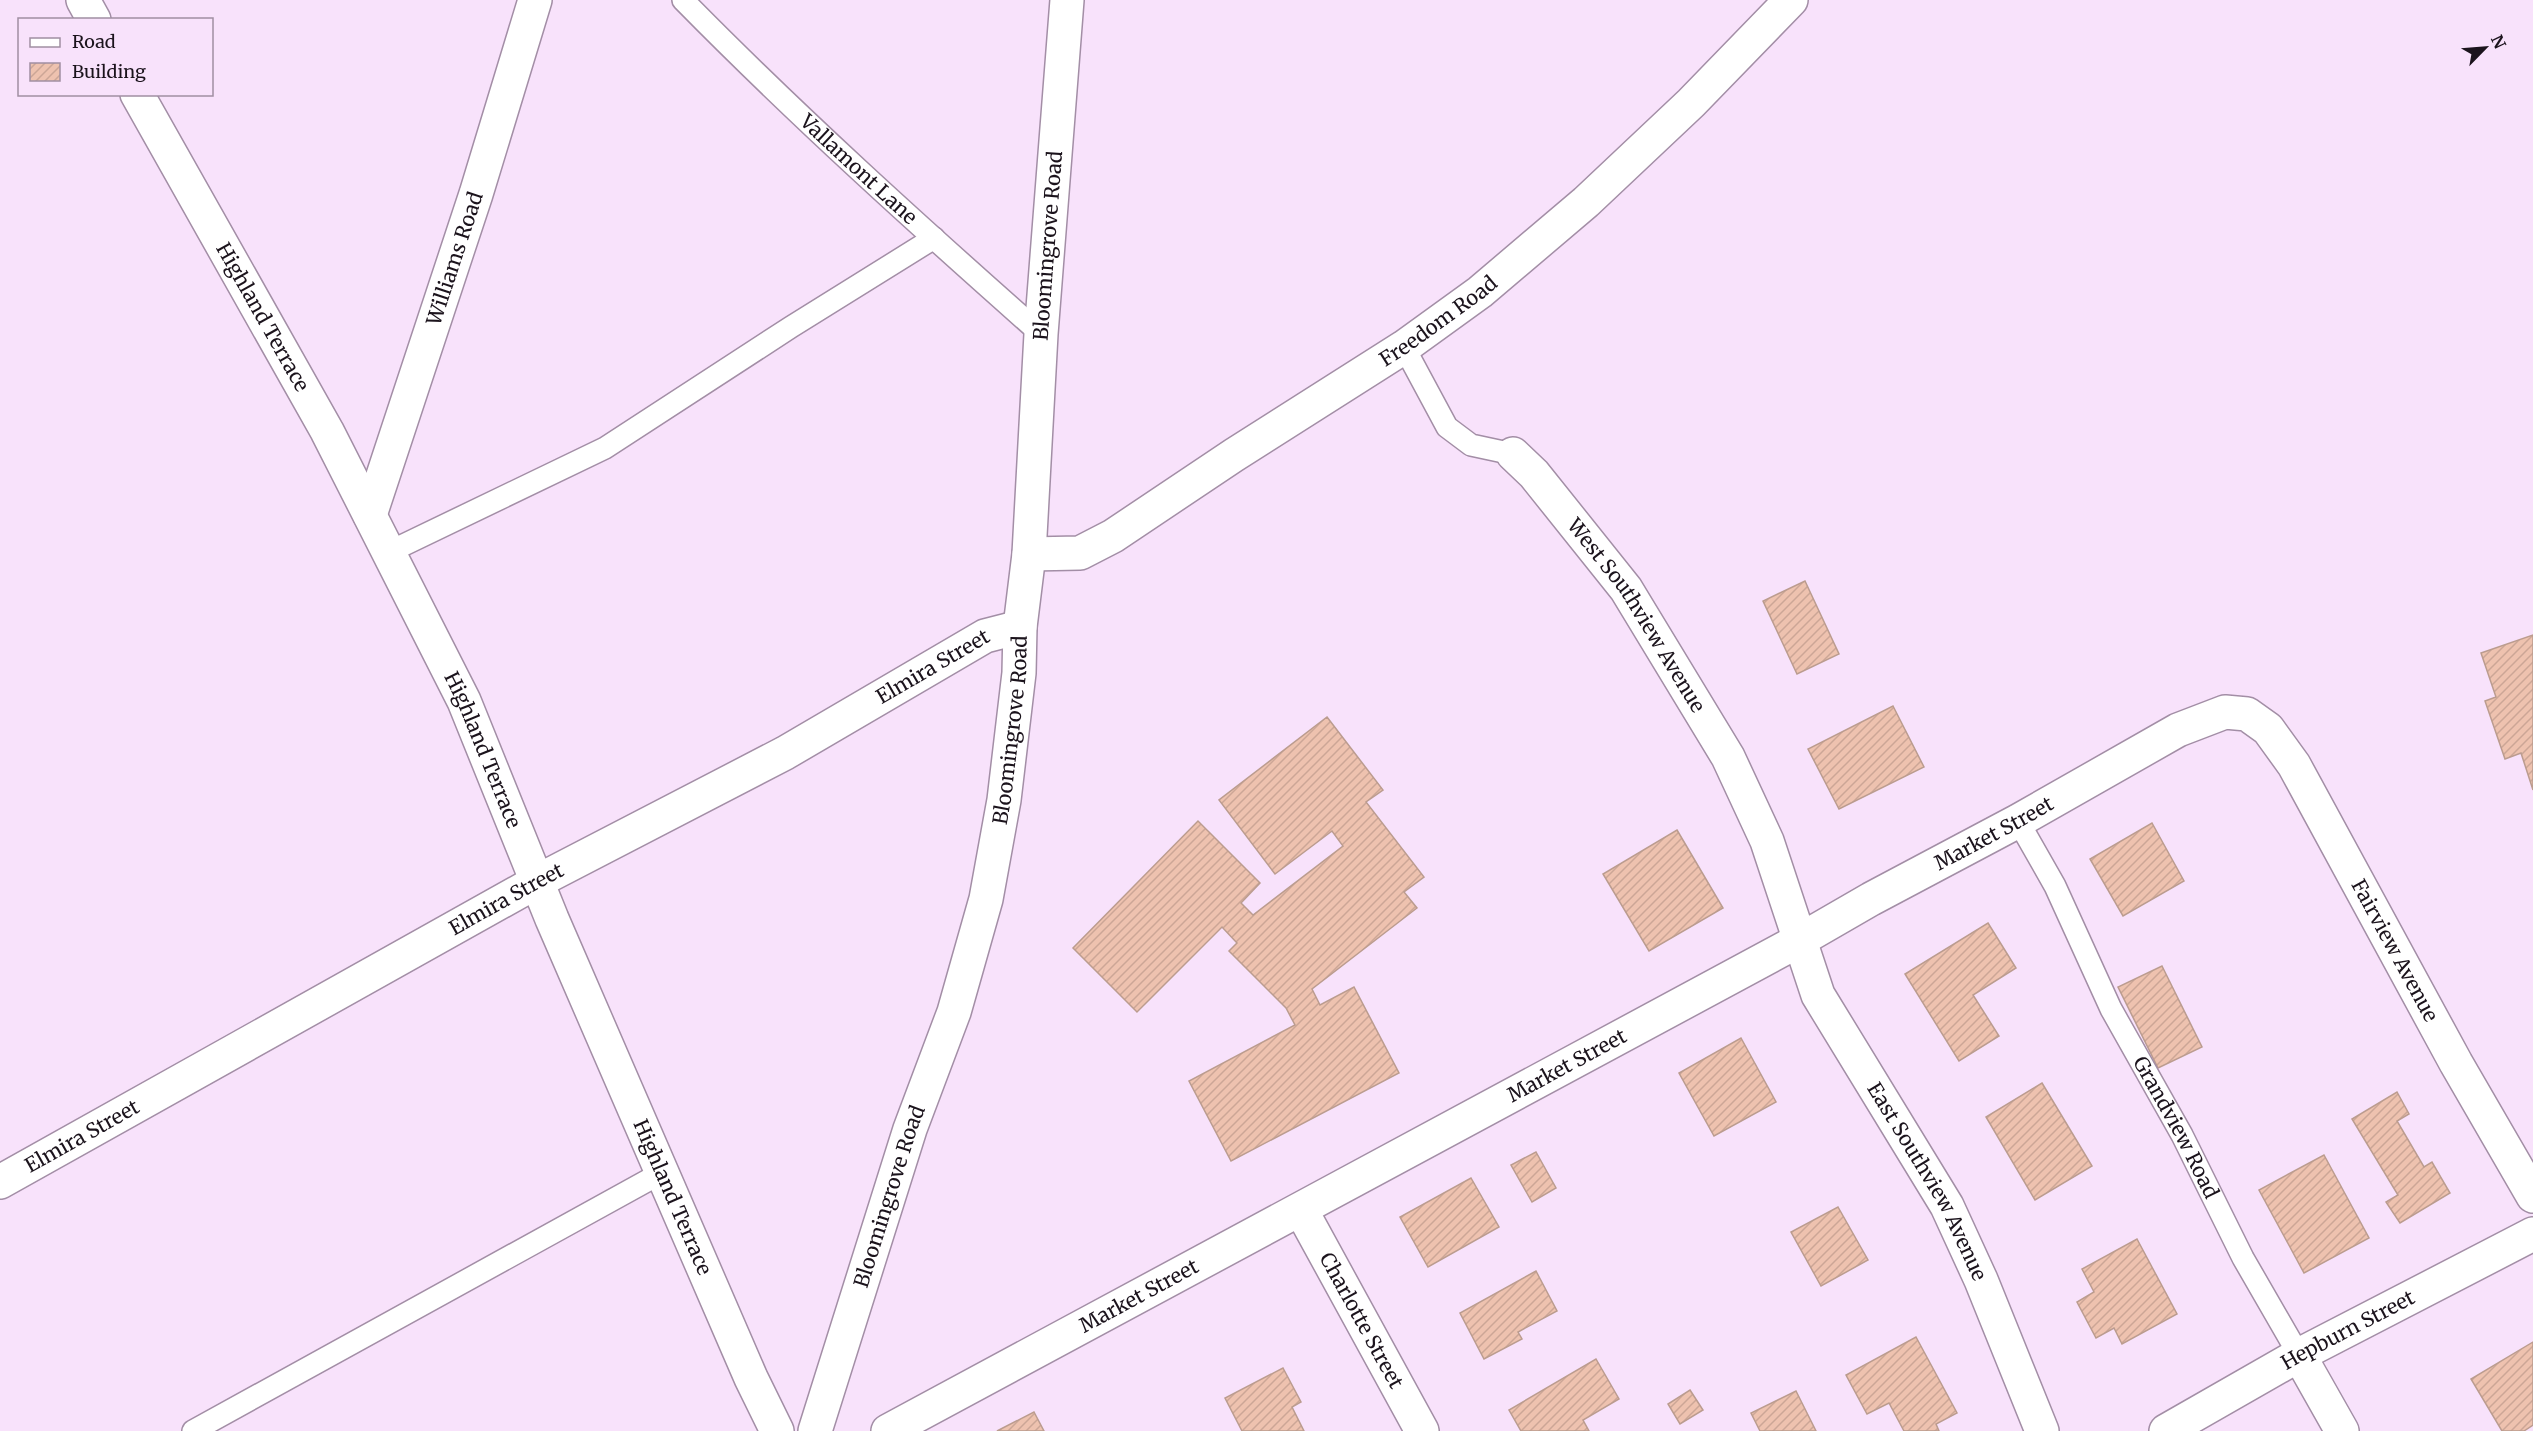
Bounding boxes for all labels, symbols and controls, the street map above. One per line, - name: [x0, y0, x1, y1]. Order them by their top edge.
- legend: [18, 18, 213, 96]
- north arrow: [2455, 18, 2515, 78]
- text: Road: [72, 30, 116, 53]
- text: N: [2487, 32, 2510, 52]
- text: Building: [72, 60, 146, 83]
- street label: Vallamont Lane: [794, 108, 923, 229]
- street label: Bloomingrove Road: [1028, 150, 1067, 341]
- street label: Williams Road: [420, 189, 488, 329]
- street label: Highland Terrace: [211, 238, 315, 396]
- street label: Freedom Road: [1375, 270, 1502, 371]
- street label: West Southview Avenue: [1562, 512, 1711, 717]
- street label: Elmira Street: [871, 623, 994, 709]
- street label: Bloomingrove Road: [987, 635, 1032, 826]
- street label: Highland Terrace: [439, 667, 527, 832]
- street label: Market Street: [1930, 791, 2058, 875]
- street label: Elmira Street: [444, 857, 568, 940]
- street label: Fairview Avenue: [2346, 875, 2444, 1026]
- street label: Market Street: [1503, 1023, 1631, 1107]
- street label: Grandview Road: [2128, 1052, 2224, 1202]
- street label: East Southview Avenue: [1862, 1077, 1993, 1284]
- street label: Elmira Street: [20, 1094, 143, 1178]
- street label: Bloomingrove Road: [848, 1102, 930, 1291]
- street label: Highland Terrace: [628, 1115, 718, 1279]
- street label: Charlotte Street: [1315, 1248, 1409, 1393]
- street label: Market Street: [1075, 1253, 1203, 1338]
- street label: Hepburn Street: [2276, 1284, 2419, 1375]

